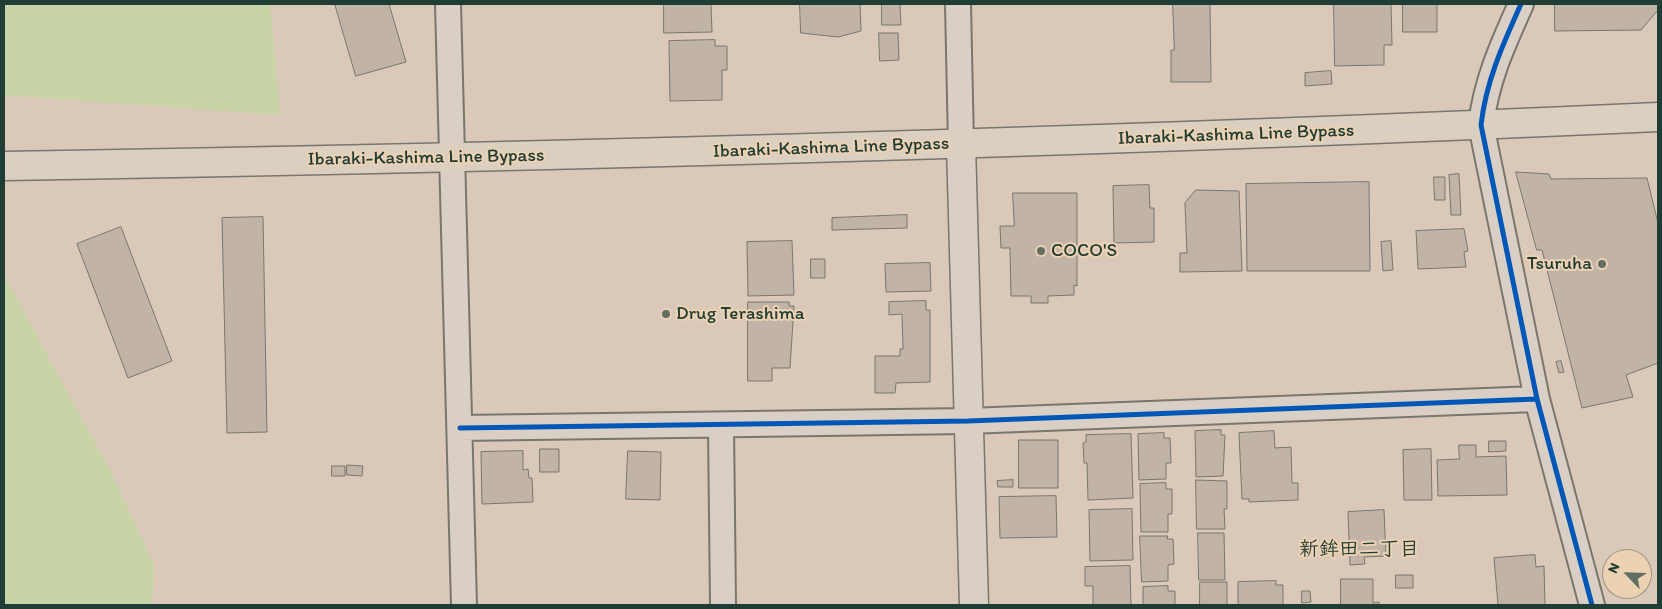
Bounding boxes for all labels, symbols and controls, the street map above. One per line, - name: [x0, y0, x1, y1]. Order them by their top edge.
- street label: Ibaraki-Kashima Line Bypass: [1117, 119, 1355, 151]
- street label: Ibaraki-Kashima Line Bypass: [712, 132, 950, 164]
- street label: Ibaraki-Kashima Line Bypass: [307, 145, 545, 171]
- place label: COCO'S: [1051, 240, 1117, 262]
- marker: COCO'S: [1035, 245, 1047, 257]
- place label: Tsuruha: [1527, 253, 1592, 275]
- marker: Tsuruha: [1596, 258, 1608, 270]
- place label: Drug Terashima: [676, 303, 805, 325]
- marker: Drug Terashima: [660, 308, 672, 320]
- district label: 新鉾田二丁目: [1299, 538, 1419, 562]
- north arrow: [1602, 549, 1652, 599]
- text: N: [1604, 560, 1623, 576]

